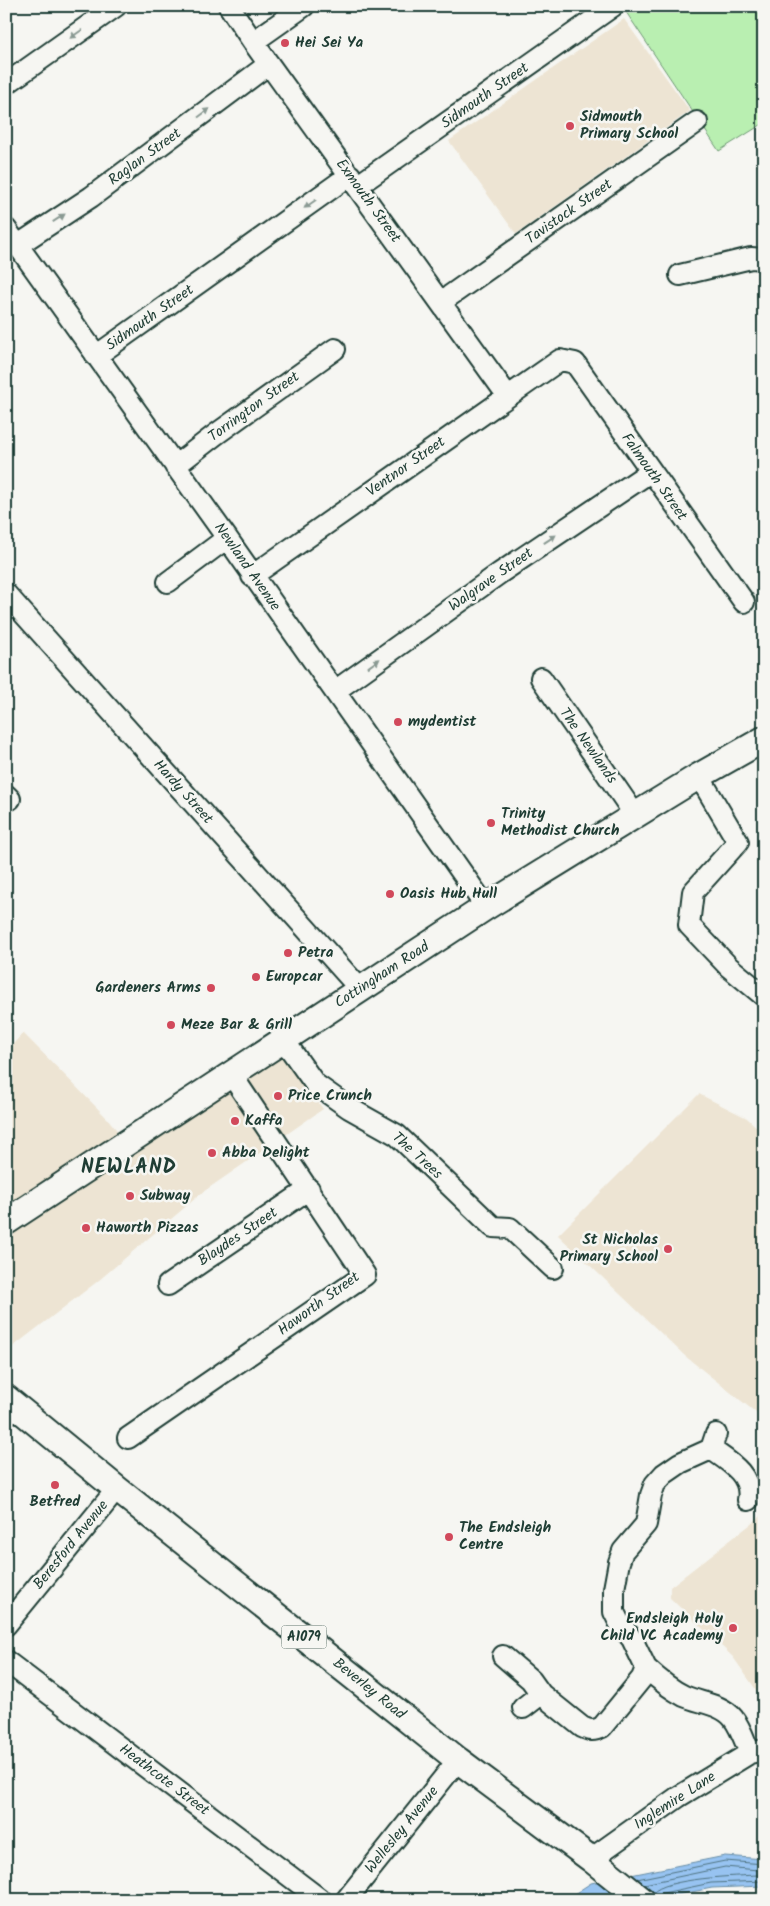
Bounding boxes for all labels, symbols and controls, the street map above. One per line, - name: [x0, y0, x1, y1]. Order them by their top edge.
- one-way arrow: [70, 29, 83, 39]
- place label: Hei Sei Ya: [295, 31, 363, 55]
- marker: Hei Sei Ya: [279, 37, 291, 49]
- street label: Sidmouth Street: [436, 57, 534, 135]
- place label: Sidmouth Primary School: [580, 105, 678, 146]
- one-way arrow: [197, 108, 211, 118]
- marker: Sidmouth Primary School: [564, 120, 576, 132]
- street label: Raglan Street: [103, 122, 187, 192]
- street label: Exmouth Street: [329, 154, 407, 248]
- street label: Tavistock Street: [520, 173, 618, 251]
- one-way arrow: [303, 199, 317, 209]
- one-way arrow: [52, 213, 65, 223]
- street label: Sidmouth Street: [101, 279, 199, 357]
- street label: Torrington Street: [203, 365, 305, 448]
- street label: Falmouth Street: [615, 428, 693, 526]
- street label: Ventnor Street: [361, 431, 451, 503]
- street label: Newland Avenue: [208, 518, 287, 616]
- one-way arrow: [543, 534, 557, 544]
- street label: Walgrave Street: [444, 542, 538, 618]
- one-way arrow: [367, 658, 381, 668]
- street label: The Newlands: [553, 703, 624, 790]
- place label: mydentist: [408, 710, 476, 734]
- marker: mydentist: [392, 716, 404, 728]
- street label: Hardy Street: [147, 754, 219, 830]
- place label: Trinity Methodist Church: [501, 802, 619, 843]
- marker: Trinity Methodist Church: [485, 817, 497, 829]
- place label: Oasis Hub Hull: [400, 882, 497, 906]
- marker: Oasis Hub Hull: [384, 888, 396, 900]
- street label: Cottingham Road: [330, 935, 435, 1015]
- place label: Petra: [298, 941, 334, 965]
- marker: Petra: [282, 947, 294, 959]
- place label: Europcar: [266, 965, 323, 989]
- marker: Europcar: [250, 971, 262, 983]
- place label: Gardeners Arms: [96, 976, 201, 1000]
- marker: Gardeners Arms: [205, 982, 217, 994]
- place label: Meze Bar & Grill: [181, 1013, 292, 1037]
- marker: Meze Bar & Grill: [165, 1019, 177, 1031]
- place label: Price Crunch: [288, 1084, 372, 1108]
- marker: Price Crunch: [272, 1090, 284, 1102]
- place label: Kaffa: [245, 1109, 283, 1133]
- marker: Kaffa: [229, 1115, 241, 1127]
- street label: The Trees: [386, 1126, 448, 1186]
- place label: Abba Delight: [222, 1141, 310, 1165]
- marker: Abba Delight: [206, 1147, 218, 1159]
- district label: NEWLAND: [81, 1152, 177, 1184]
- place label: Subway: [140, 1184, 190, 1208]
- marker: Subway: [124, 1190, 136, 1202]
- street label: Blaydes Street: [193, 1201, 283, 1273]
- place label: Haworth Pizzas: [96, 1216, 199, 1240]
- marker: Haworth Pizzas: [80, 1222, 92, 1234]
- place label: St Nicholas Primary School: [560, 1228, 658, 1269]
- marker: St Nicholas Primary School: [662, 1243, 674, 1255]
- street label: Haworth Street: [273, 1266, 365, 1342]
- marker: Betfred: [49, 1479, 61, 1491]
- place label: Betfred: [30, 1490, 81, 1514]
- street label: Beresford Avenue: [27, 1495, 115, 1595]
- place label: The Endsleigh Centre: [459, 1516, 551, 1557]
- marker: The Endsleigh Centre: [443, 1531, 455, 1543]
- place label: Endsleigh Holy Child VC Academy: [601, 1607, 723, 1648]
- marker: Endsleigh Holy Child VC Academy: [727, 1622, 739, 1634]
- road number: A1079: [282, 1625, 326, 1648]
- street label: Beverley Road: [327, 1652, 411, 1726]
- street label: Heathcote Street: [114, 1738, 214, 1822]
- street label: Inglemire Lane: [629, 1765, 721, 1837]
- street label: Wellesley Avenue: [359, 1781, 445, 1879]

